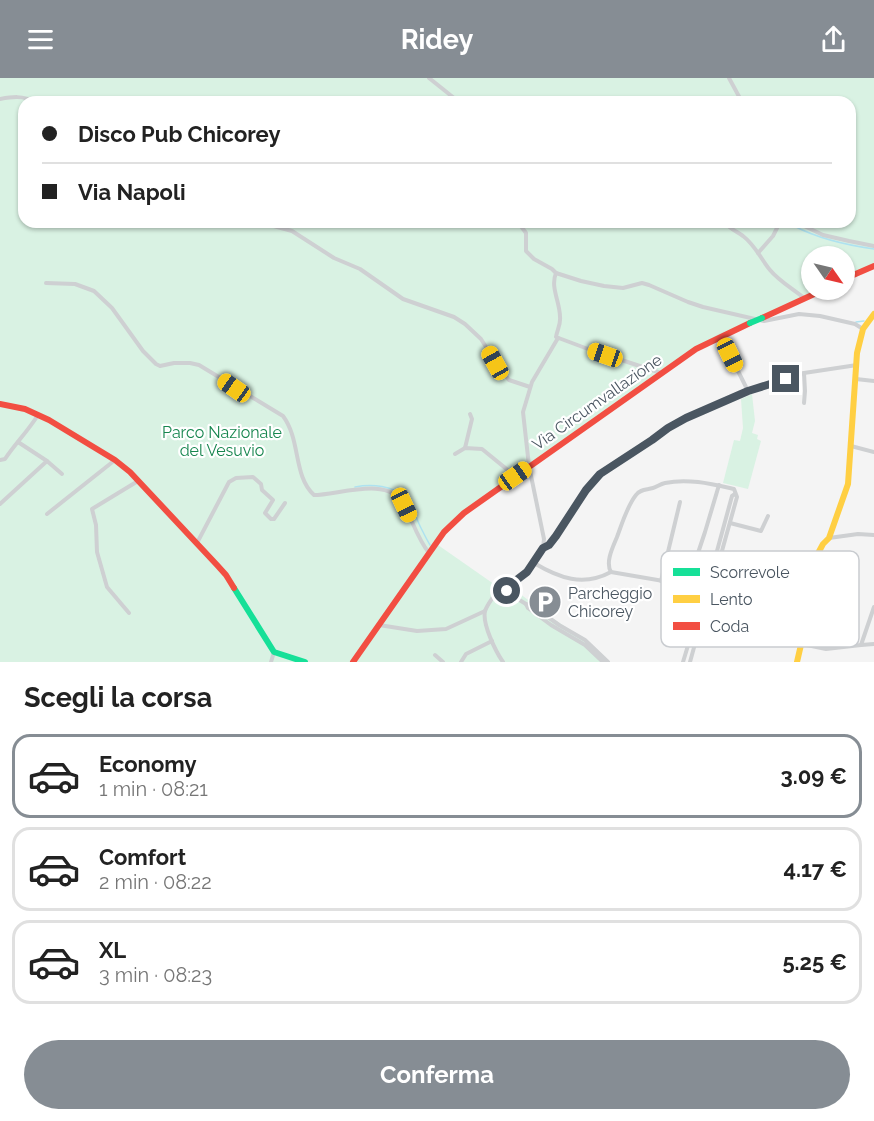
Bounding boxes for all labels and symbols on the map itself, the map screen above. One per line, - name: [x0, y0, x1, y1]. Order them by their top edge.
- north arrow: [801, 246, 855, 300]
- car: [714, 335, 746, 375]
- car: [585, 341, 625, 369]
- car: [478, 343, 512, 383]
- street label: Via Circumvallazione: [529, 350, 665, 454]
- route end: [772, 365, 799, 392]
- car: [214, 370, 254, 406]
- park label: Parco Nazionale del Vesuvio: [162, 423, 282, 460]
- car: [495, 458, 535, 494]
- car: [388, 485, 420, 525]
- legend: [661, 551, 859, 647]
- text: Scorrevole: [710, 563, 790, 582]
- route start: [493, 577, 520, 604]
- parking icon: Parcheggio Chicorey: [527, 584, 563, 620]
- place label: Parcheggio Chicorey: [568, 584, 652, 621]
- text: Lento: [710, 590, 753, 609]
- text: Coda: [710, 617, 749, 636]

